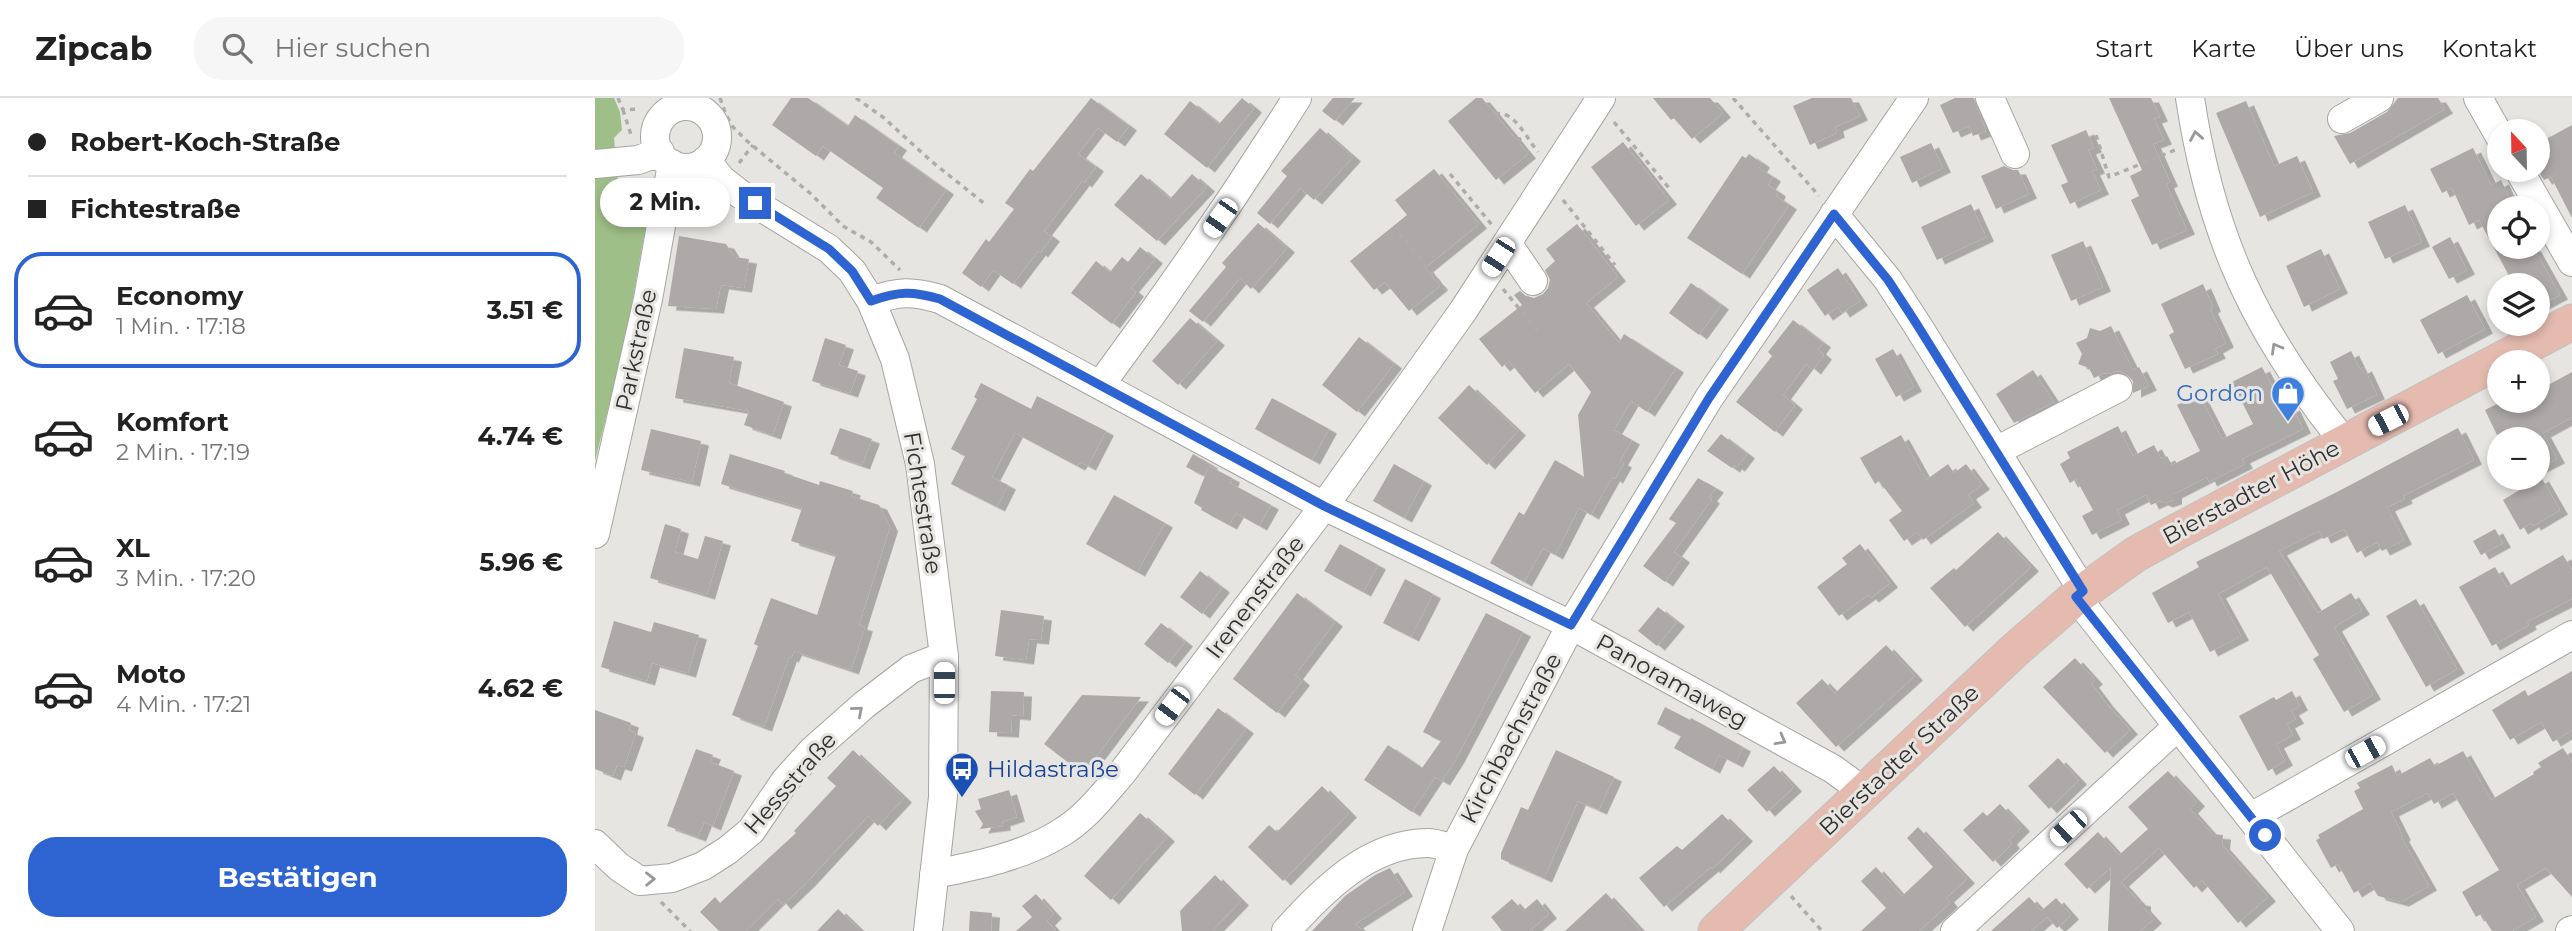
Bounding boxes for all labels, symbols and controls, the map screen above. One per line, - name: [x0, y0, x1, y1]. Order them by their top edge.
- search box: [194, 17, 684, 80]
- text: Zipcab: [35, 28, 152, 68]
- icon: search: [218, 29, 256, 67]
- text: Hier suchen: [274, 32, 431, 64]
- text: Start: [2095, 34, 2153, 63]
- text: Karte: [2191, 34, 2256, 63]
- text: Über uns: [2294, 34, 2404, 63]
- text: Kontakt: [2442, 34, 2537, 63]
- north arrow: [2487, 119, 2550, 182]
- map controls: [2487, 119, 2550, 490]
- text: Robert-Koch-Straße: [70, 126, 340, 158]
- one-way arrow: [2189, 130, 2204, 142]
- callout: 2 Min.: [601, 178, 731, 228]
- route end: [739, 187, 771, 219]
- text: 2 Min.: [630, 188, 700, 216]
- text: Fichtestraße: [70, 193, 241, 225]
- car: [1200, 195, 1241, 241]
- button: locate: [2487, 196, 2550, 259]
- car: [1478, 234, 1519, 280]
- button: layers: [2487, 273, 2550, 336]
- icon: car: [32, 279, 95, 342]
- text: Economy: [116, 280, 243, 312]
- street label: Parkstraße: [609, 287, 663, 413]
- text: 3.51 €: [487, 294, 563, 326]
- text: 1 Min. · 17:18: [116, 312, 246, 340]
- one-way arrow: [2271, 342, 2284, 355]
- button: +: [2487, 350, 2550, 413]
- shop icon: Gordon: [2269, 374, 2307, 423]
- place label: Gordon: [2176, 379, 2263, 407]
- car: [2365, 401, 2412, 439]
- icon: car: [32, 405, 95, 468]
- text: Komfort: [116, 406, 229, 438]
- text: 4.74 €: [477, 420, 563, 452]
- button: −: [2487, 427, 2550, 490]
- street label: Fichtestraße: [898, 430, 948, 576]
- street label: Bierstadter Höhe: [2158, 434, 2344, 550]
- text: 2 Min. · 17:19: [116, 438, 250, 466]
- street label: Irenenstraße: [1200, 530, 1310, 664]
- icon: car: [32, 531, 95, 594]
- text: XL: [116, 532, 150, 564]
- text: 5.96 €: [479, 546, 563, 578]
- text: 3 Min. · 17:20: [116, 564, 256, 592]
- street label: Panoramaweg: [1591, 628, 1753, 734]
- street label: Kirchbachstraße: [1454, 648, 1568, 828]
- icon: car: [32, 657, 95, 720]
- text: Moto: [116, 658, 186, 690]
- car: [934, 662, 955, 704]
- text: 4.62 €: [478, 672, 563, 704]
- street label: Bierstadter Straße: [1813, 679, 1985, 841]
- car: [1151, 683, 1194, 729]
- text: 4 Min. · 17:21: [116, 690, 251, 718]
- one-way arrow: [850, 707, 863, 719]
- street label: Hessstraße: [738, 726, 842, 840]
- one-way arrow: [1774, 732, 1786, 746]
- car: [2342, 733, 2389, 771]
- bus stop icon: Hildastraße: [943, 750, 981, 799]
- place label: Hildastraße: [987, 755, 1119, 783]
- car: [2046, 806, 2091, 850]
- route start: [2249, 819, 2281, 851]
- button: Bestätigen: [28, 837, 567, 917]
- one-way arrow: [645, 871, 656, 887]

